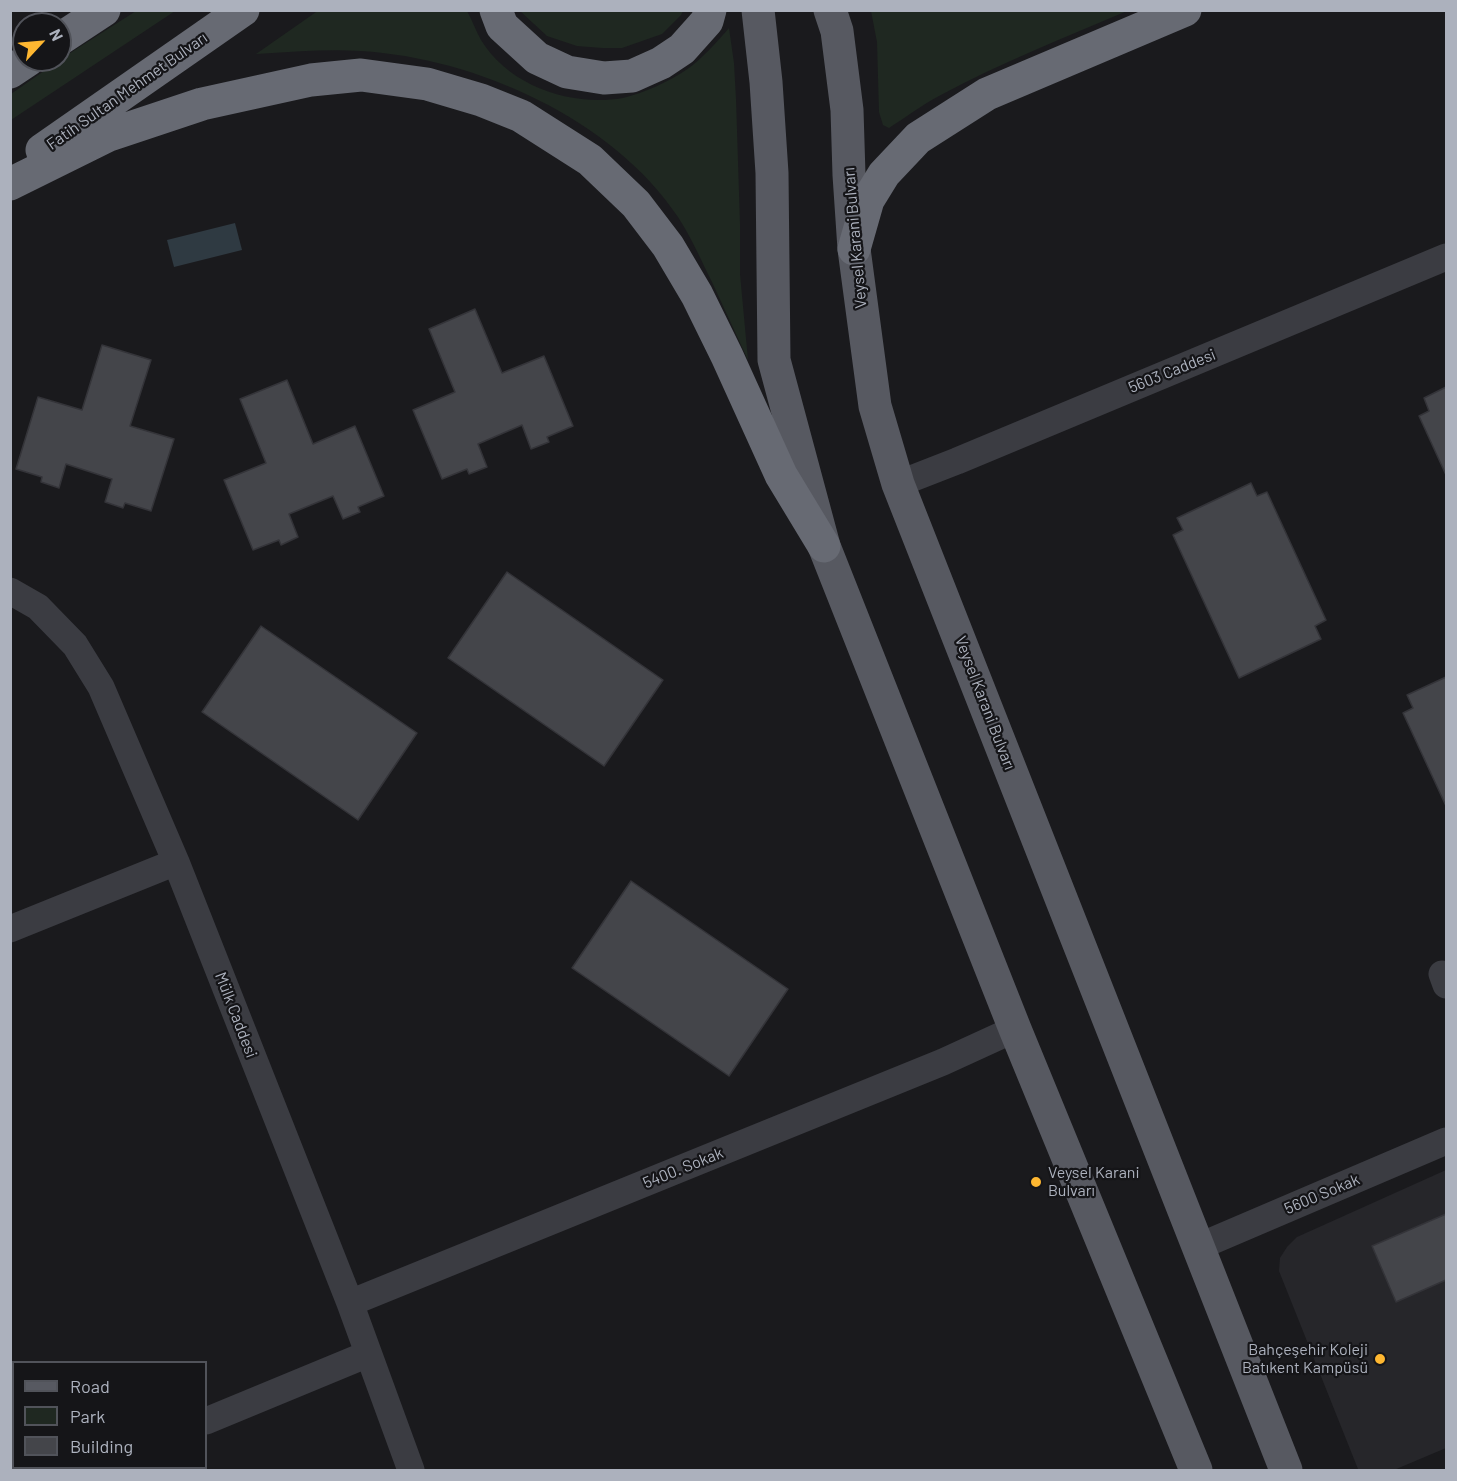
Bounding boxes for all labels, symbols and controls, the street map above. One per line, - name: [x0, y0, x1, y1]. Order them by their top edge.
- north arrow: [12, 12, 72, 72]
- text: N: [46, 26, 68, 44]
- street label: Fatih Sultan Mehmet Bulvarı: [43, 28, 211, 154]
- street label: Veysel Karani Bulvarı: [839, 167, 871, 309]
- street label: 5603 Caddesi: [1126, 345, 1218, 397]
- street label: Veysel Karani Bulvarı: [951, 633, 1019, 773]
- street label: Mülk Caddesi: [211, 969, 261, 1061]
- street label: 5400. Sokak: [640, 1143, 726, 1193]
- place label: Veysel Karani Bulvarı: [1048, 1163, 1140, 1201]
- street label: 5600 Sokak: [1281, 1170, 1363, 1218]
- marker: Veysel Karani Bulvarı: [1029, 1175, 1043, 1189]
- place label: Bahçeşehir Koleji Batıkent Kampüsü: [1242, 1340, 1368, 1378]
- marker: Bahçeşehir Koleji Batıkent Kampüsü: [1373, 1352, 1387, 1366]
- legend: [12, 1361, 207, 1469]
- text: Road: [70, 1375, 110, 1397]
- text: Park: [70, 1405, 105, 1427]
- text: Building: [70, 1435, 133, 1457]

